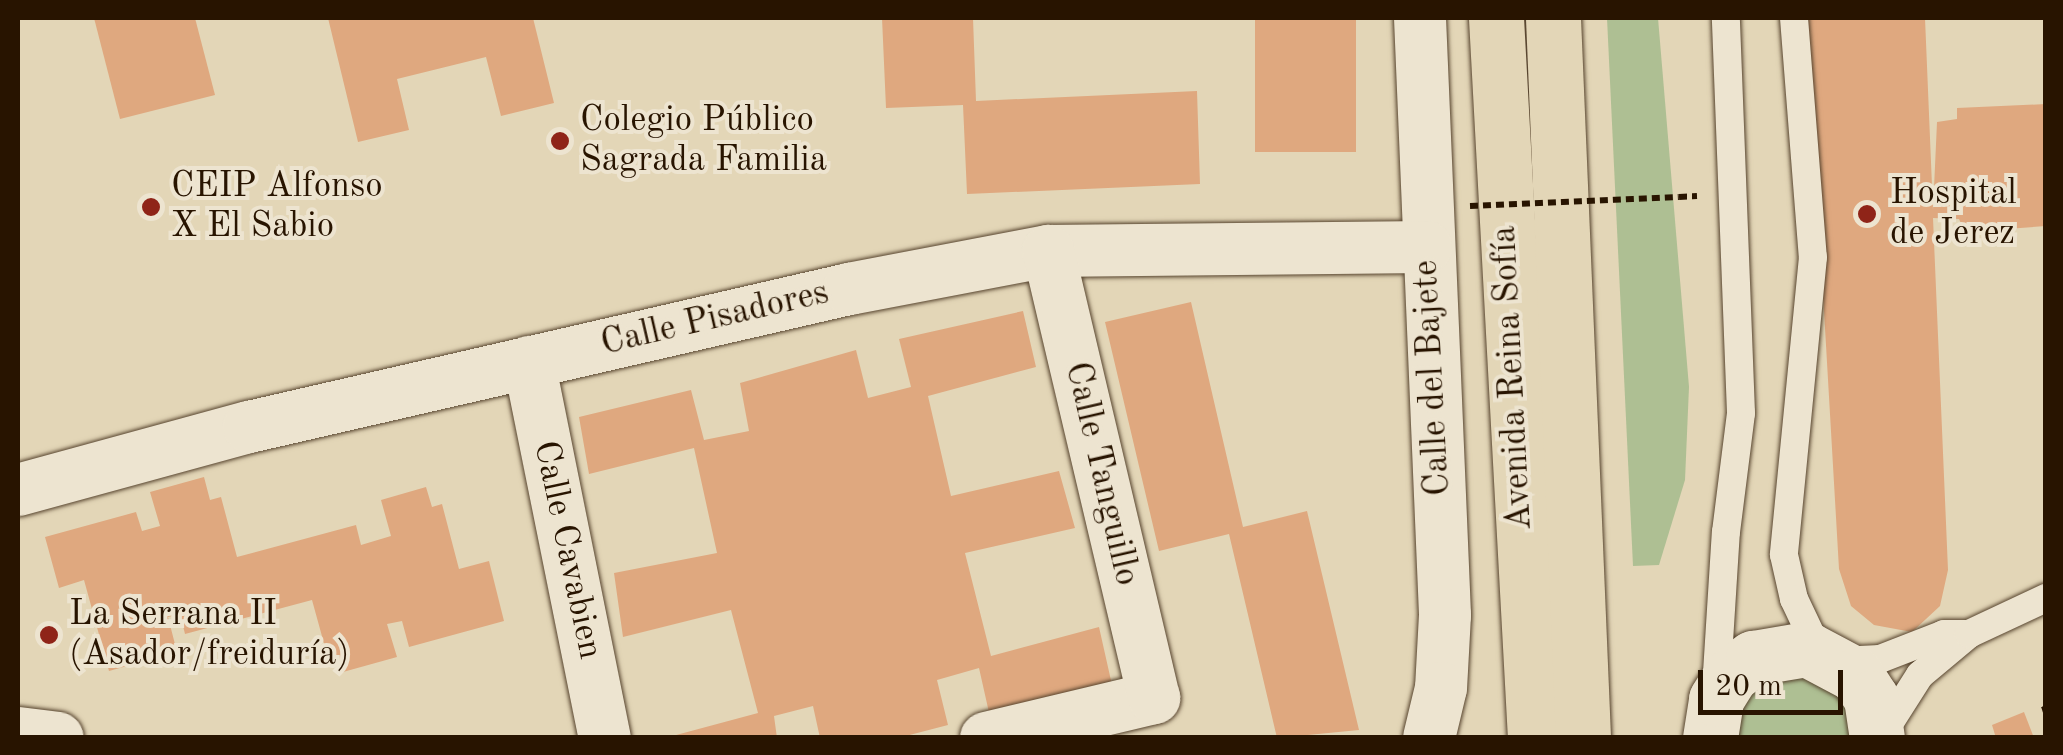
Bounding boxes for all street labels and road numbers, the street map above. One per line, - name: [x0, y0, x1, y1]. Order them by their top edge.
- street label: Avenida Reina Sofía: [1484, 225, 1542, 531]
- street label: Calle del Bajete: [1406, 259, 1460, 497]
- street label: Calle Pisadores: [597, 272, 833, 366]
- street label: Calle Tanguillo: [1055, 358, 1147, 590]
- street label: Calle Cavabien: [523, 437, 611, 663]

